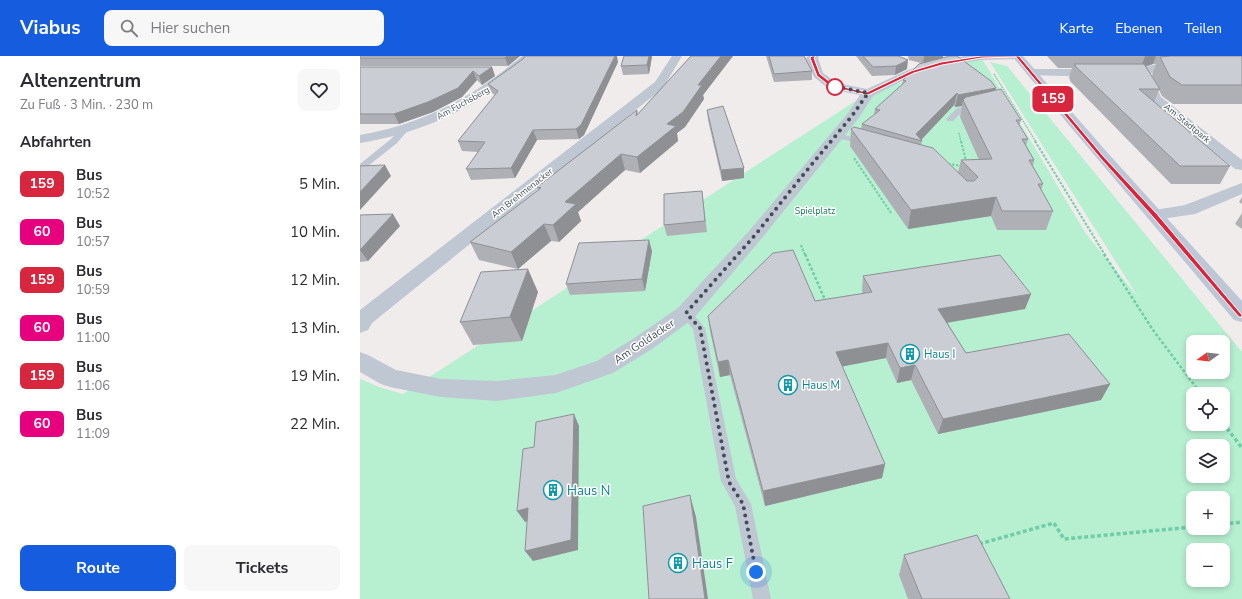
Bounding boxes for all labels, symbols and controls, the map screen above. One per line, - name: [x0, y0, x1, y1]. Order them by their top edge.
- search box: [104, 10, 384, 46]
- text: Viabus: [20, 15, 80, 41]
- icon: search: [118, 17, 140, 39]
- text: Hier suchen: [150, 18, 230, 38]
- text: Karte: [1060, 19, 1093, 38]
- text: Ebenen: [1115, 19, 1162, 38]
- text: Teilen: [1184, 19, 1222, 38]
- text: Altenzentrum: [20, 68, 141, 94]
- button: heart: [298, 69, 340, 111]
- unlabelled marker: [826, 78, 844, 96]
- street label: Am Fuchsberg: [434, 84, 492, 122]
- line badge: 159: [1030, 86, 1076, 112]
- text: 159: [1040, 89, 1066, 108]
- text: Zu Fuß · 3 Min. · 230 m: [20, 96, 153, 114]
- street label: Am Stadtpark: [1161, 101, 1213, 146]
- text: Abfahrten: [20, 132, 91, 152]
- text: Bus: [76, 165, 102, 185]
- street label: Am Brehmenacker: [489, 165, 556, 221]
- text: 159: [29, 174, 55, 193]
- text: 5 Min.: [299, 174, 340, 194]
- text: 10:52: [76, 185, 110, 203]
- park label: Spielplatz: [795, 205, 835, 217]
- text: Bus: [76, 213, 102, 233]
- text: 60: [34, 222, 50, 241]
- text: 10 Min.: [290, 222, 340, 242]
- text: 10:57: [76, 233, 110, 251]
- text: Bus: [76, 261, 102, 281]
- text: 159: [29, 270, 55, 289]
- text: 12 Min.: [290, 270, 340, 290]
- text: 10:59: [76, 281, 110, 299]
- text: Bus: [76, 309, 102, 329]
- street label: Am Goldacker: [611, 316, 678, 367]
- text: 60: [34, 318, 50, 337]
- text: 13 Min.: [290, 318, 340, 338]
- text: 11:00: [76, 329, 110, 347]
- north arrow: [1186, 335, 1230, 379]
- map controls: [1186, 335, 1230, 587]
- building icon: Haus I: [899, 343, 921, 365]
- place label: Haus I: [924, 347, 955, 362]
- text: Bus: [76, 357, 102, 377]
- text: 159: [29, 366, 55, 385]
- text: 19 Min.: [290, 366, 340, 386]
- building icon: Haus M: [777, 374, 799, 396]
- text: 11:06: [76, 377, 110, 395]
- place label: Haus M: [802, 378, 840, 393]
- button: locate: [1186, 387, 1230, 431]
- text: Bus: [76, 405, 102, 425]
- text: 60: [34, 414, 50, 433]
- text: 22 Min.: [290, 414, 340, 434]
- text: 11:09: [76, 425, 110, 443]
- button: layers: [1186, 439, 1230, 483]
- building icon: Haus N: [542, 479, 564, 501]
- place label: Haus N: [567, 482, 610, 500]
- button: +: [1186, 491, 1230, 535]
- button: −: [1186, 543, 1230, 587]
- button: Route: [20, 545, 176, 591]
- button: Tickets: [184, 545, 340, 591]
- building icon: Haus F: [667, 552, 689, 574]
- place label: Haus F: [692, 555, 733, 573]
- your location: [746, 562, 766, 582]

